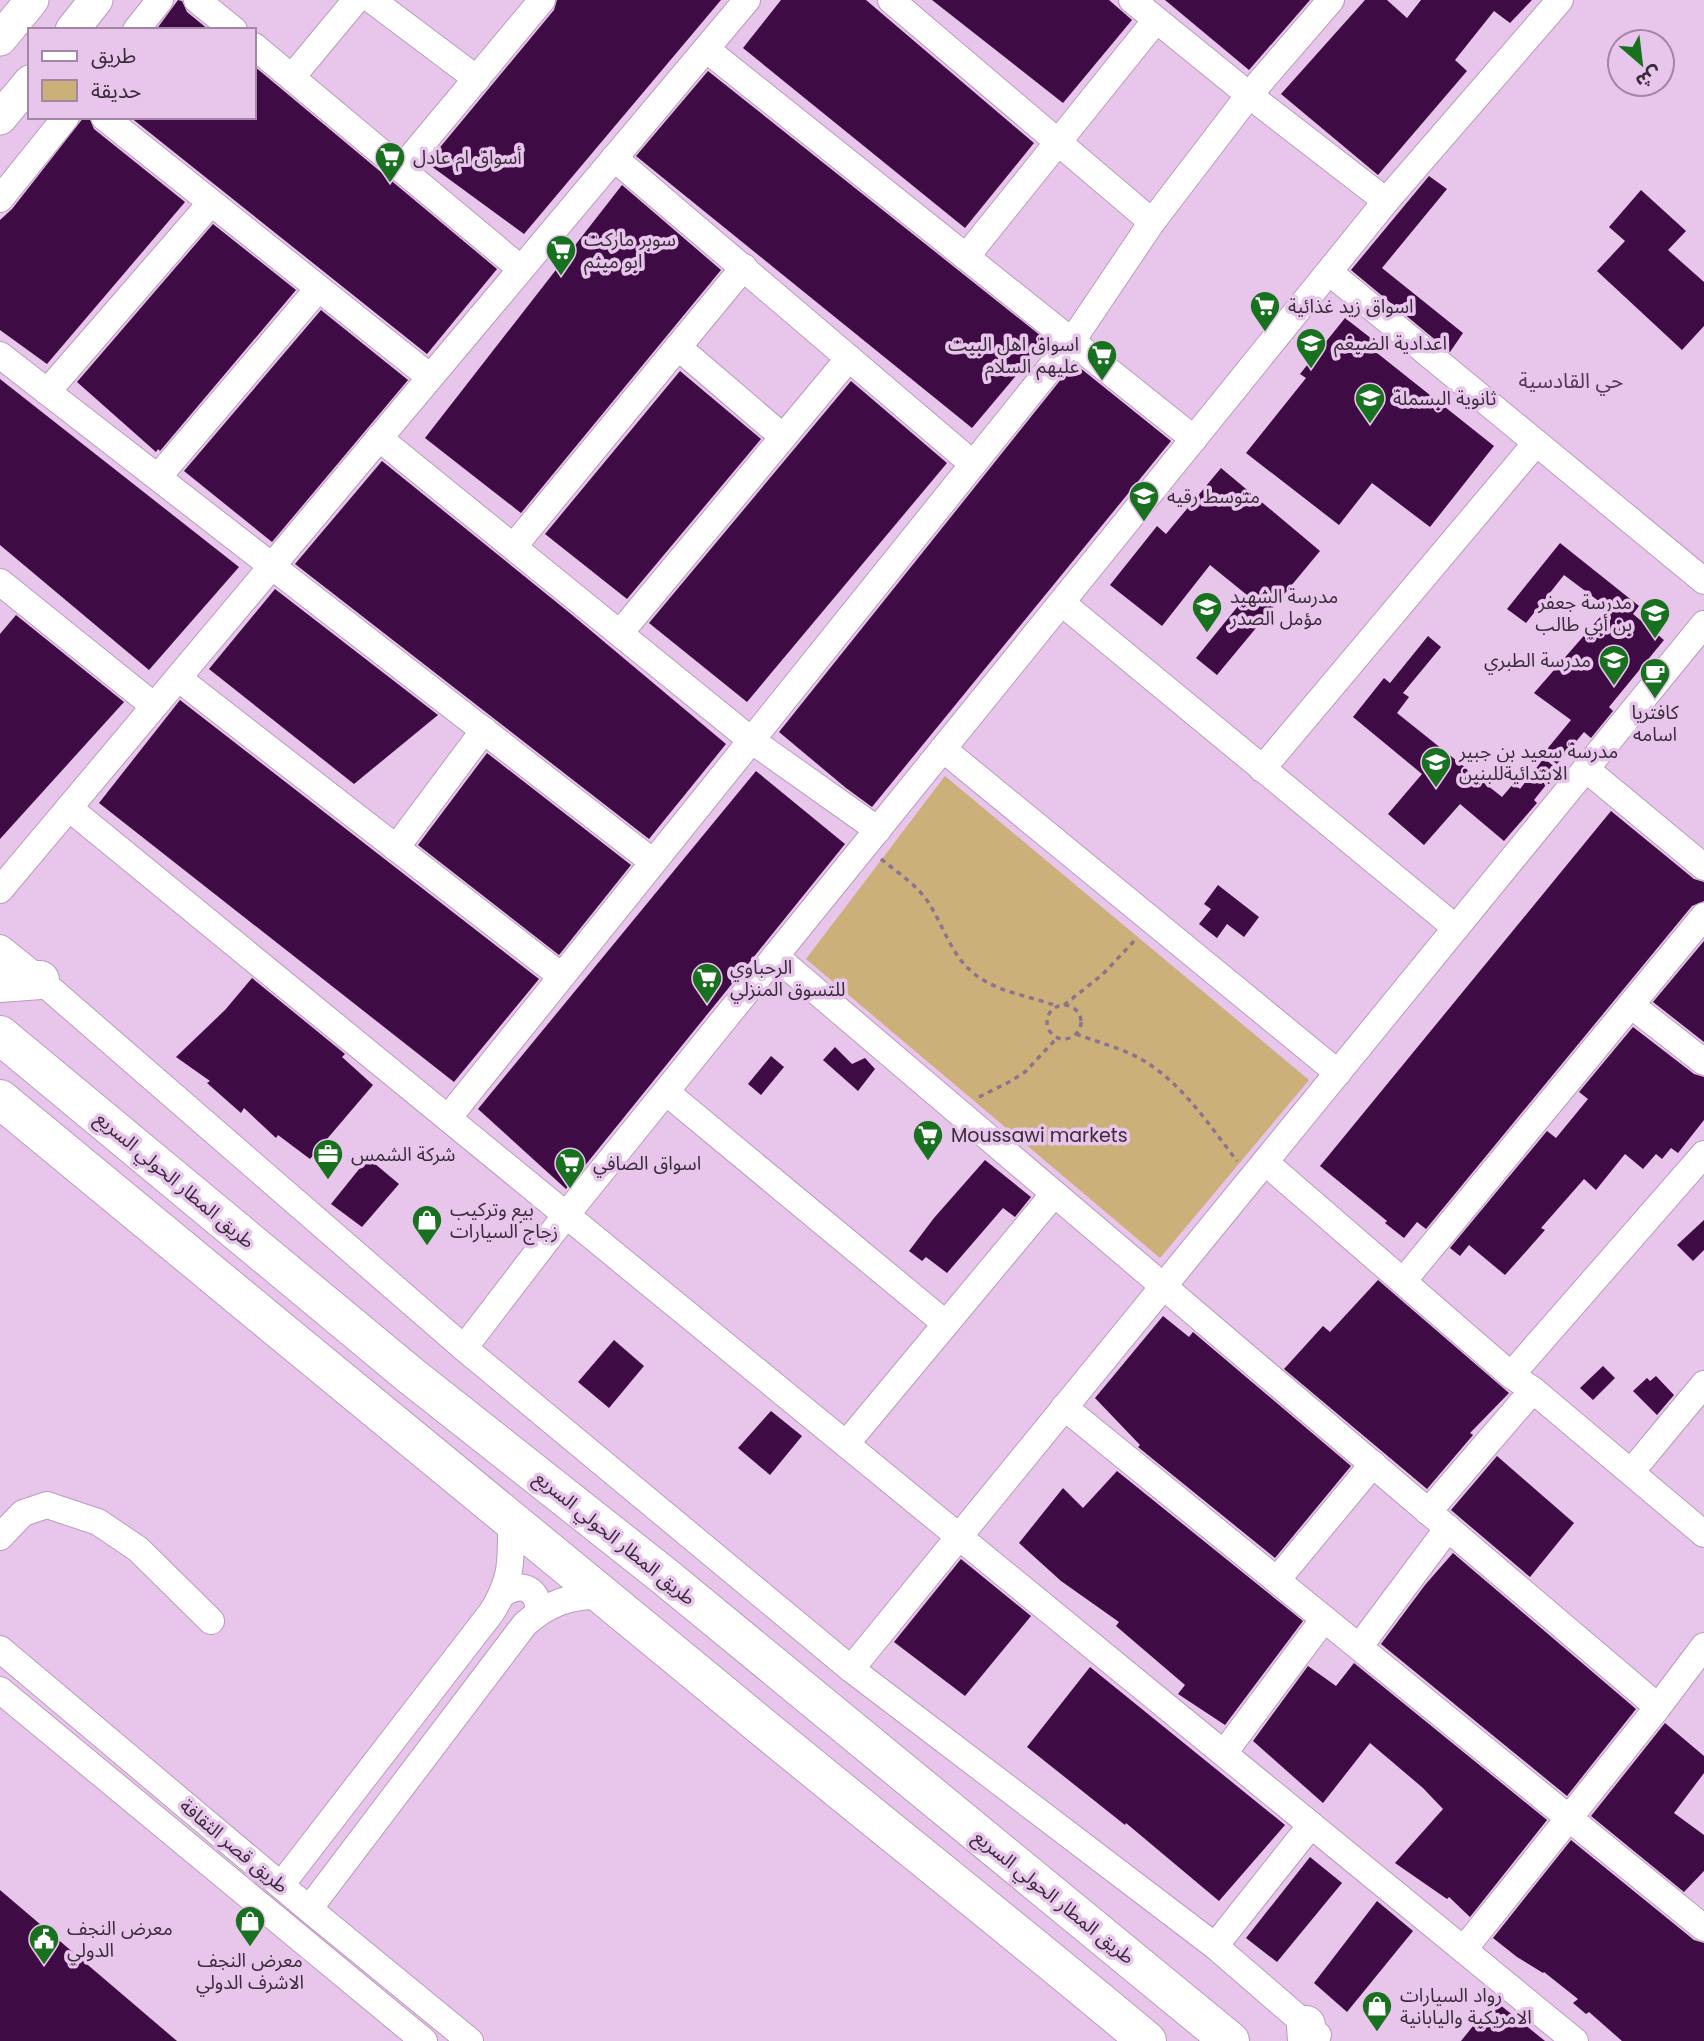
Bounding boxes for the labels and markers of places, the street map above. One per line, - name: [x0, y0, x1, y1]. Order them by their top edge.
- supermarket icon: أسواق ام عادل: [373, 140, 407, 184]
- place label: أسواق ام عادل: [413, 144, 522, 172]
- place label: سوبر ماركت ابو ميثم: [584, 226, 676, 276]
- supermarket icon: سوبر ماركت ابو ميثم: [544, 233, 578, 277]
- supermarket icon: اسواق زيد غذائية: [1248, 289, 1282, 333]
- place label: اسواق زيد غذائية: [1288, 293, 1414, 320]
- school or university icon: اعدادية الضيغم: [1294, 326, 1328, 370]
- place label: اعدادية الضيغم: [1334, 330, 1447, 358]
- place label: اسواق اهل البيت عليهم السلام: [948, 331, 1079, 381]
- supermarket icon: اسواق اهل البيت عليهم السلام: [1085, 338, 1119, 382]
- school or university icon: ثانوية البسملة: [1353, 381, 1387, 425]
- place label: ثانوية البسملة: [1393, 385, 1496, 412]
- school or university icon: متوسط رقيه: [1127, 479, 1161, 523]
- place label: متوسط رقيه: [1167, 483, 1260, 510]
- place label: مدرسة الشهيد مؤمل الصدر: [1229, 583, 1338, 632]
- place label: مدرسة جعفر بن أبي طالب: [1535, 589, 1632, 639]
- school or university icon: مدرسة الشهيد مؤمل الصدر: [1190, 590, 1224, 634]
- school or university icon: مدرسة جعفر بن أبي طالب: [1638, 596, 1672, 640]
- school or university icon: مدرسة الطبري: [1597, 643, 1631, 687]
- place label: مدرسة الطبري: [1484, 647, 1591, 675]
- cafe icon: كافتريا اسامه: [1638, 656, 1672, 700]
- place label: كافتريا اسامه: [1631, 699, 1680, 748]
- place label: مدرسة سعيد بن جبير الابتدائيةللبنين: [1458, 738, 1618, 787]
- school or university icon: مدرسة سعيد بن جبير الابتدائيةللبنين: [1419, 745, 1453, 789]
- place label: الرحباوي للتسوق المنزلي: [730, 954, 846, 1004]
- supermarket icon: الرحباوي للتسوق المنزلي: [690, 961, 724, 1005]
- supermarket icon: Moussawi markets: [911, 1118, 945, 1162]
- place label: Moussawi markets: [951, 1122, 1128, 1149]
- office icon: شركة الشمس: [311, 1137, 345, 1181]
- place label: شركة الشمس: [351, 1141, 456, 1168]
- supermarket icon: اسواق الصافي: [553, 1146, 587, 1190]
- place label: اسواق الصافي: [593, 1150, 701, 1178]
- place label: بيع وتركيب زجاج السيارات: [450, 1196, 558, 1245]
- shop icon: بيع وتركيب زجاج السيارات: [410, 1203, 444, 1247]
- shop icon: معرض النجف الاشرف الدولي: [233, 1904, 267, 1948]
- place label: معرض النجف الدولي: [67, 1915, 173, 1965]
- public building icon: معرض النجف الدولي: [27, 1922, 61, 1966]
- place label: معرض النجف الاشرف الدولي: [196, 1947, 304, 1997]
- place label: رواد السيارات الامريكية واليابانية: [1400, 1982, 1532, 2031]
- shop icon: رواد السيارات الامريكية واليابانية: [1360, 1989, 1394, 2033]

